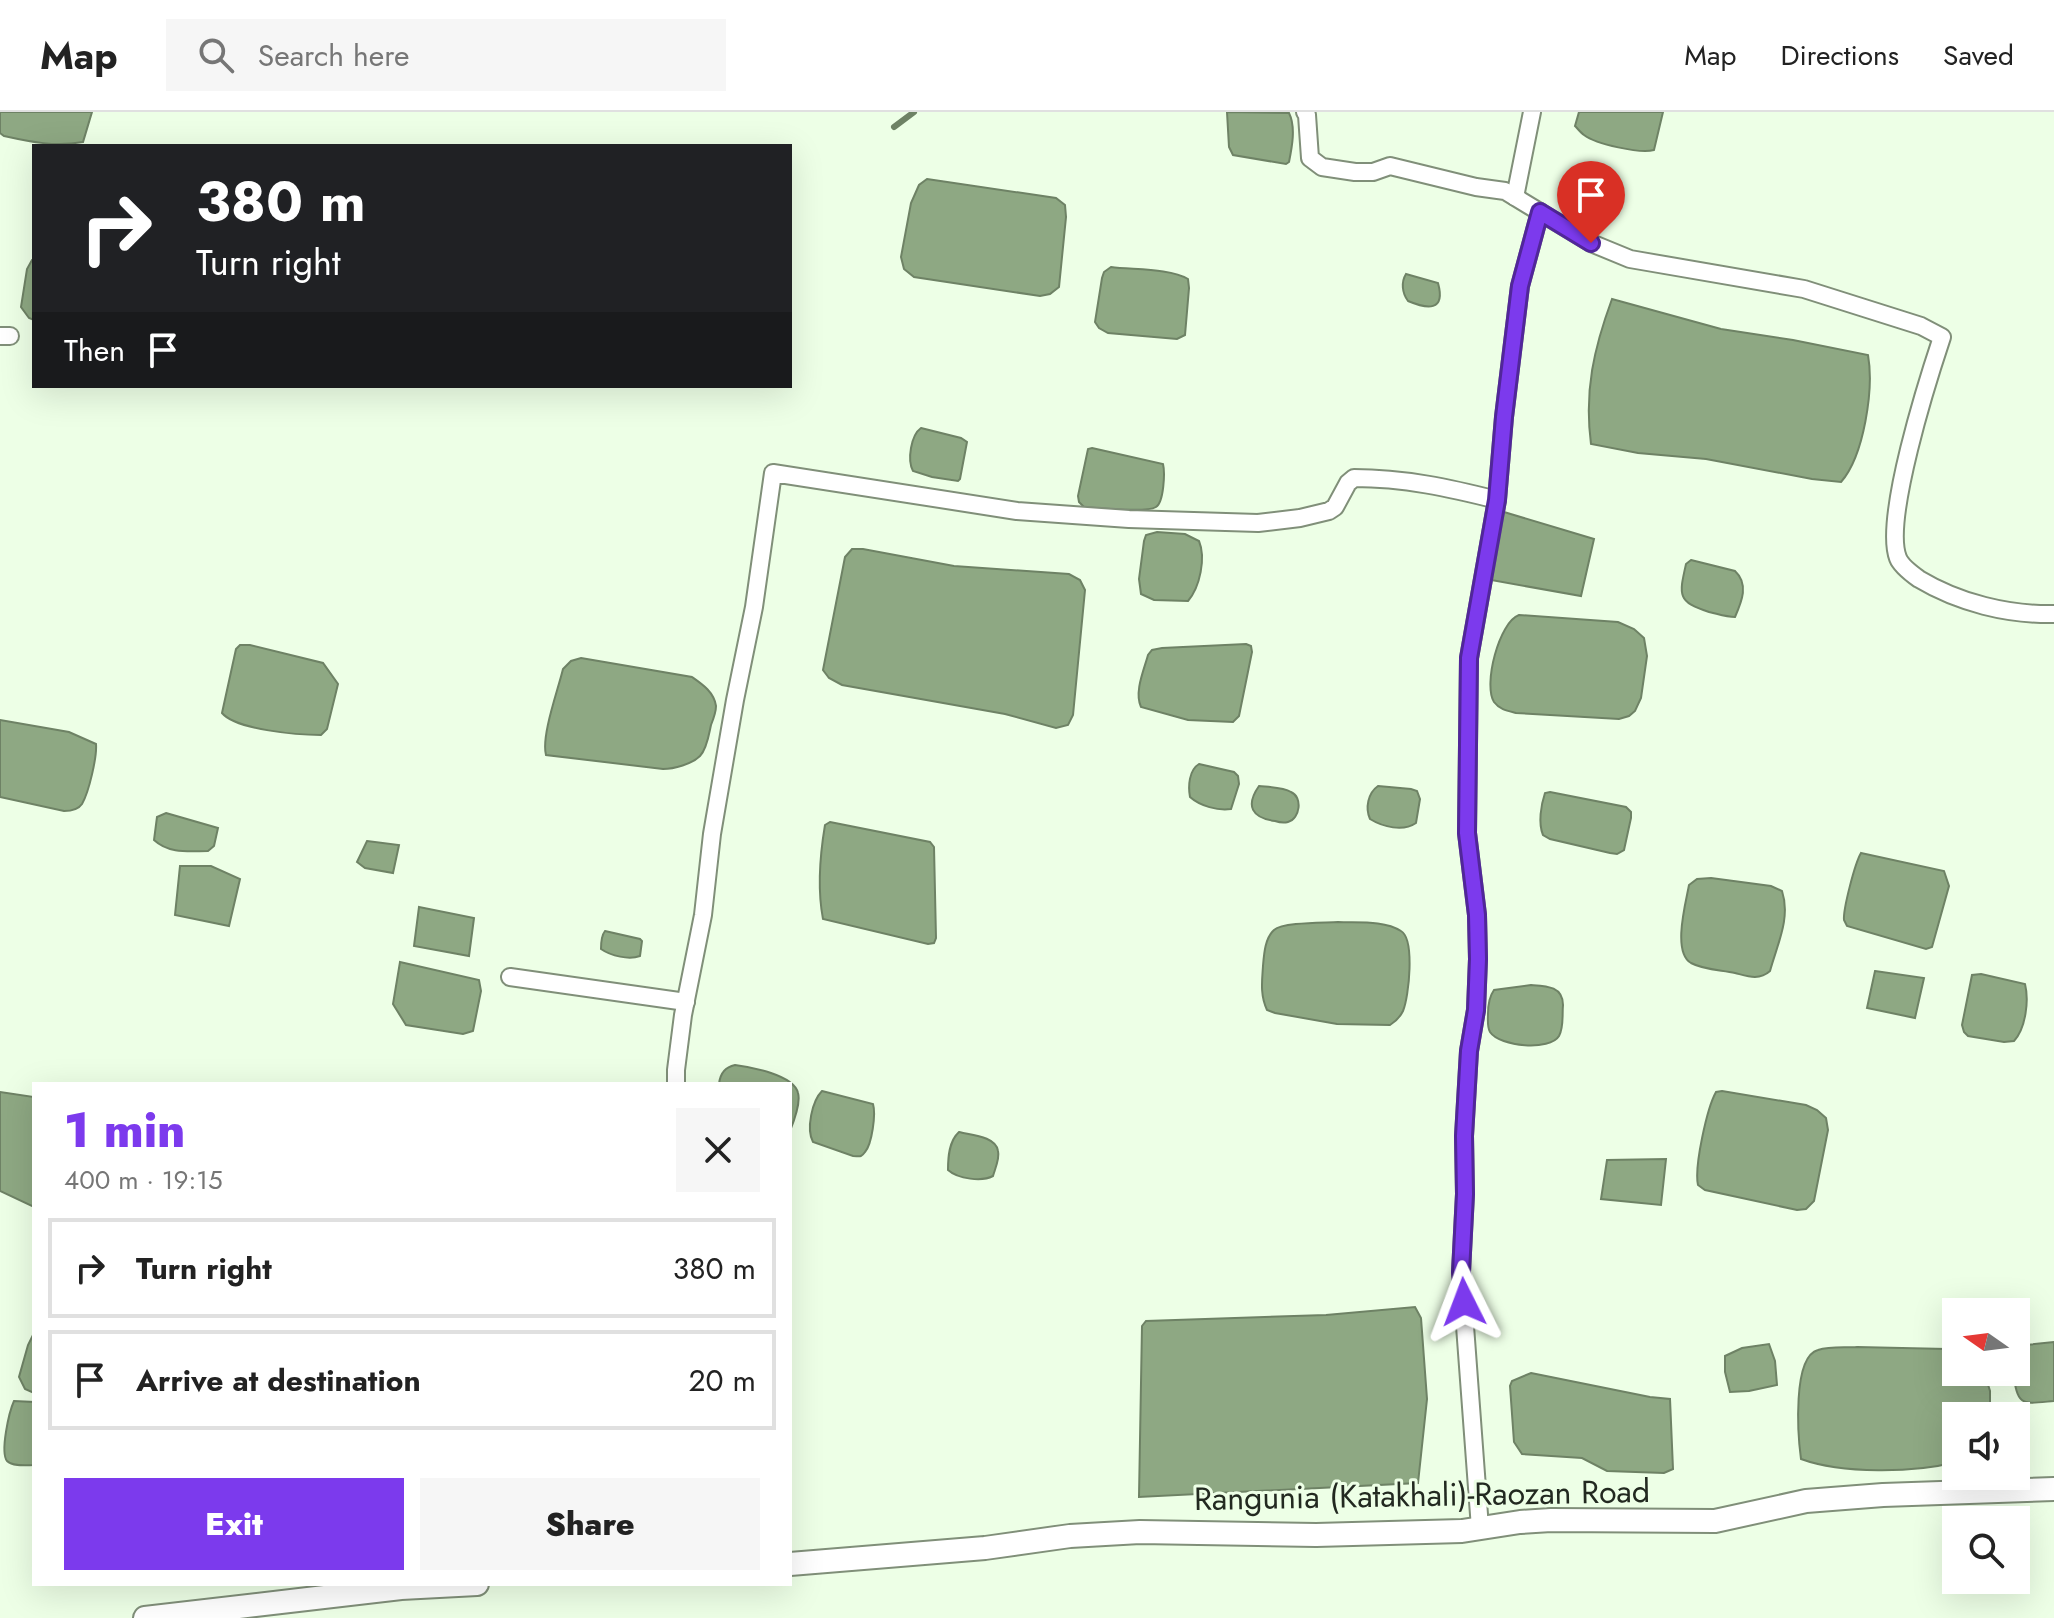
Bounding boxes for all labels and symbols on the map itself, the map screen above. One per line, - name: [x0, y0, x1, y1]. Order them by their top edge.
- pin: [1557, 161, 1625, 243]
- position arrow: [1422, 1260, 1506, 1344]
- north arrow: [1942, 1298, 2030, 1386]
- street label: Rangunia (Katakhali)-Raozan Road: [1194, 1468, 1650, 1522]

